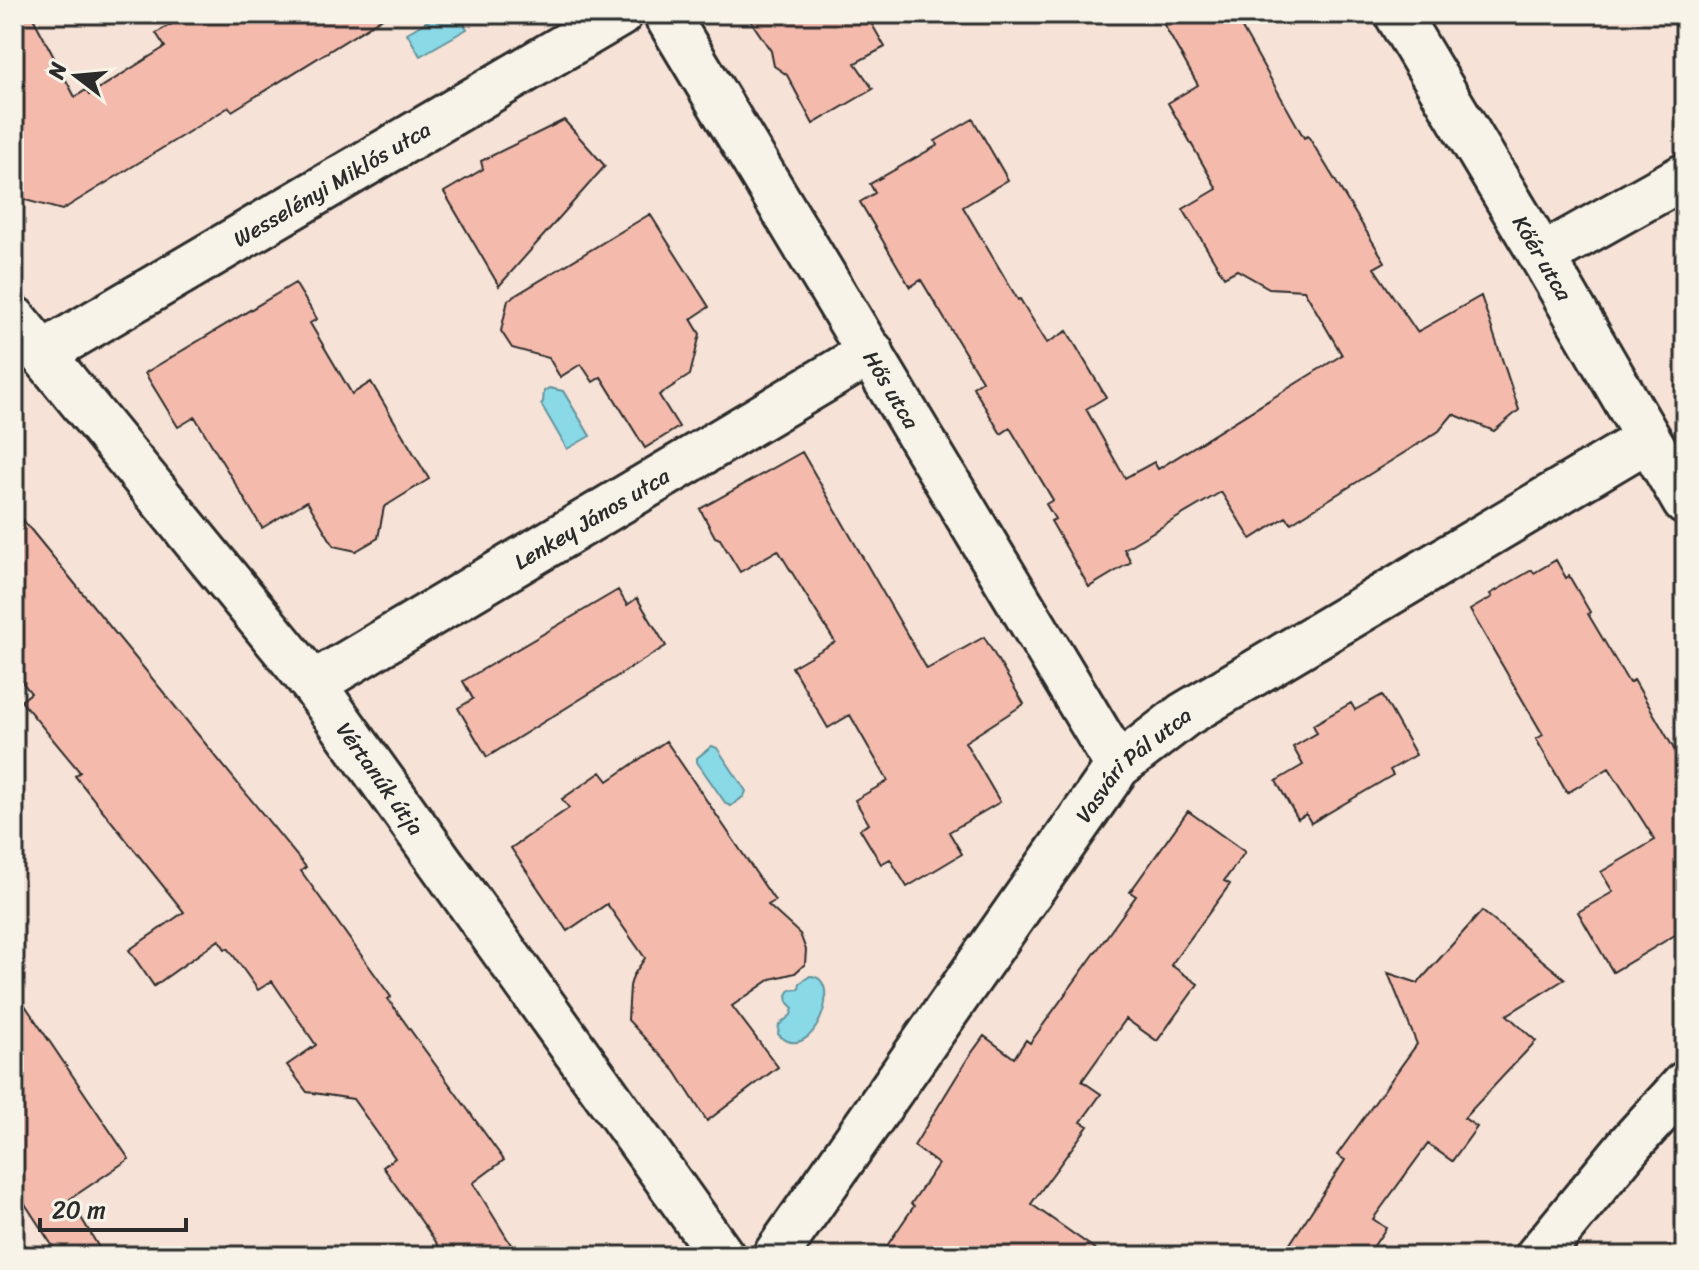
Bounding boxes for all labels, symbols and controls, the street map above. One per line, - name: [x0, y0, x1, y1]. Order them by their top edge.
- north arrow: [36, 36, 116, 116]
- text: N: [36, 57, 78, 84]
- street label: Wesselényi Miklós utca: [225, 110, 438, 258]
- street label: Kőér utca: [1502, 207, 1584, 309]
- street label: Hős utca: [852, 343, 931, 437]
- street label: Lenkey János utca: [506, 457, 678, 581]
- street label: Vasvári Pál utca: [1065, 696, 1199, 831]
- street label: Vértanúk útja: [326, 714, 435, 844]
- scale bar: [40, 1182, 186, 1232]
- text: 20 m: [52, 1189, 106, 1231]

